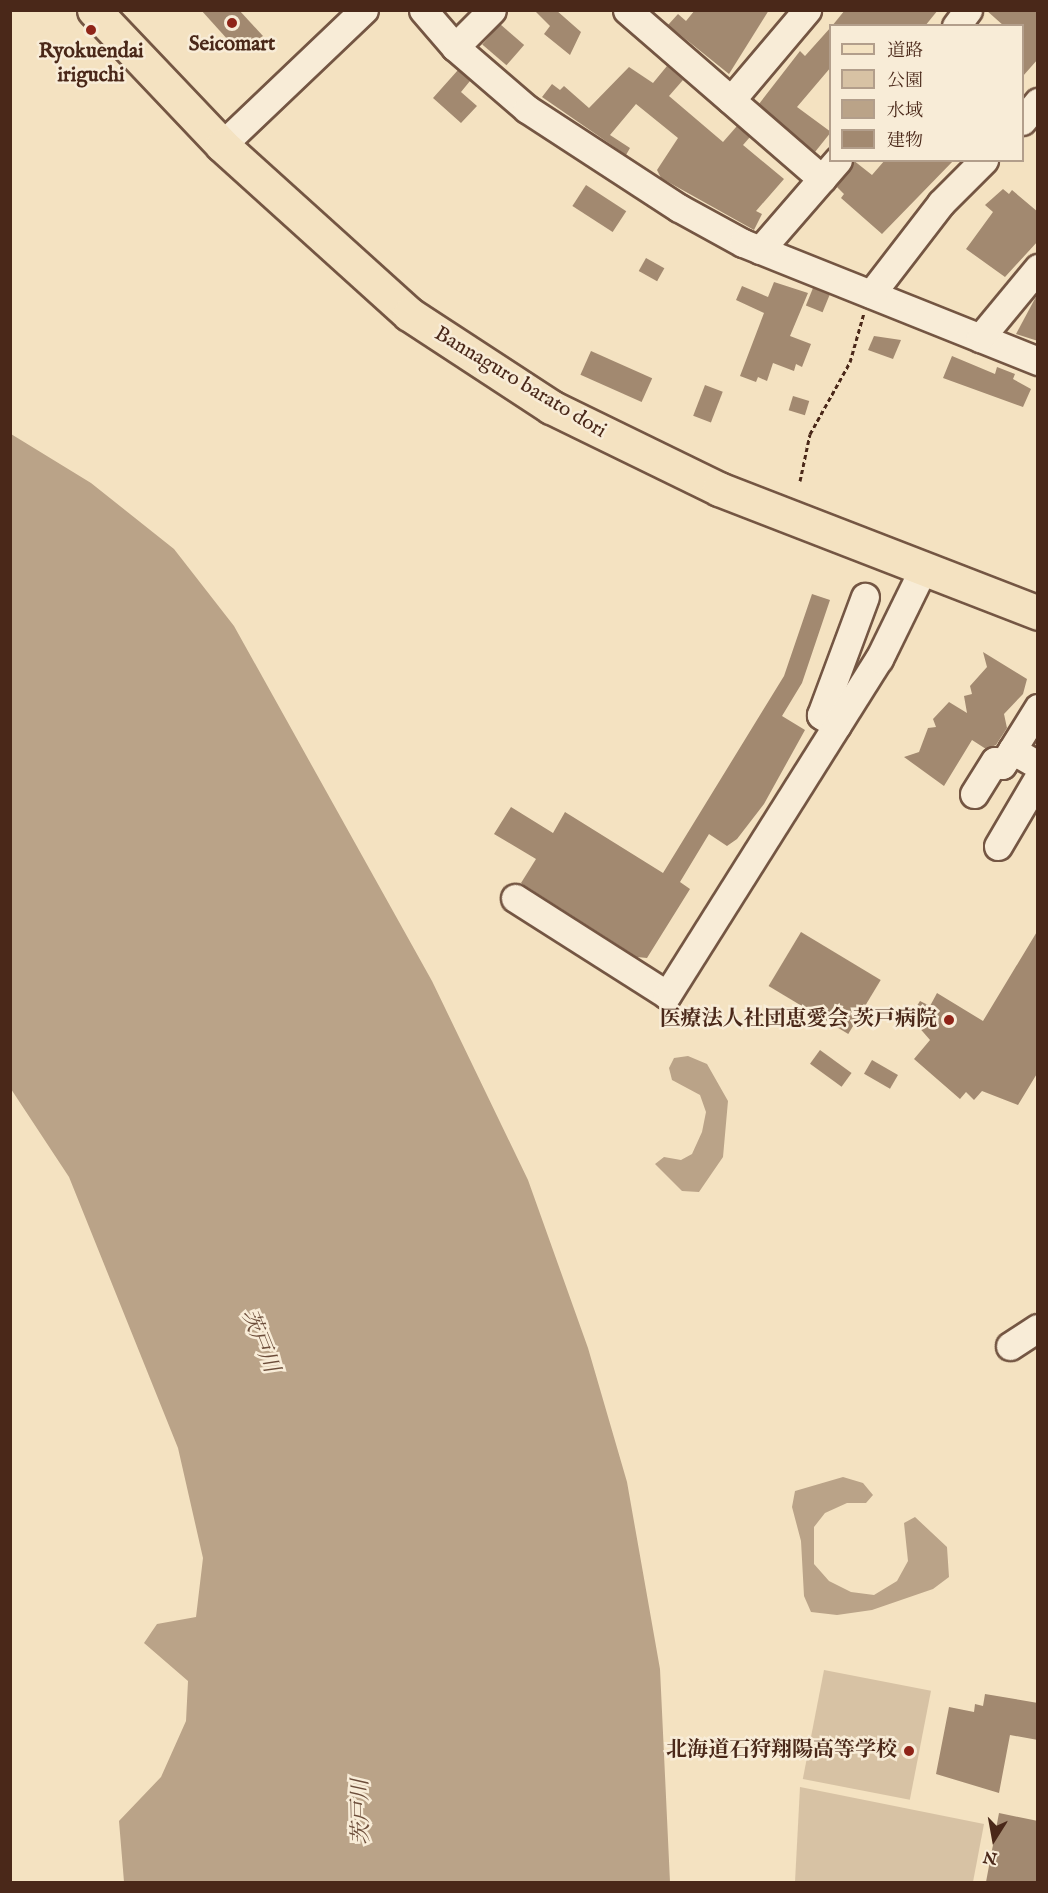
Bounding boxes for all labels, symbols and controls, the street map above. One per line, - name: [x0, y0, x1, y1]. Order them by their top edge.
- marker: Seicomart: [225, 16, 239, 30]
- marker: Ryokuendai iriguchi: [84, 23, 98, 37]
- legend: [829, 24, 1024, 162]
- place label: Seicomart: [189, 32, 275, 58]
- place label: Ryokuendai iriguchi: [38, 39, 144, 89]
- text: 道路: [887, 40, 923, 63]
- text: 公園: [887, 70, 923, 93]
- text: 水域: [887, 100, 923, 123]
- text: 建物: [887, 130, 923, 153]
- street label: Bannaguro barato dori: [429, 322, 611, 444]
- place label: 医療法人社団恵愛会 茨戸病院: [659, 1007, 937, 1033]
- marker: 医療法人社団恵愛会 茨戸病院: [942, 1013, 956, 1027]
- water label: 茨戸川: [234, 1305, 284, 1377]
- place label: 北海道石狩翔陽高等学校: [666, 1738, 897, 1764]
- marker: 北海道石狩翔陽高等学校: [902, 1744, 916, 1758]
- water label: 茨戸川: [348, 1779, 376, 1845]
- north arrow: [964, 1809, 1024, 1869]
- text: N: [982, 1846, 999, 1868]

